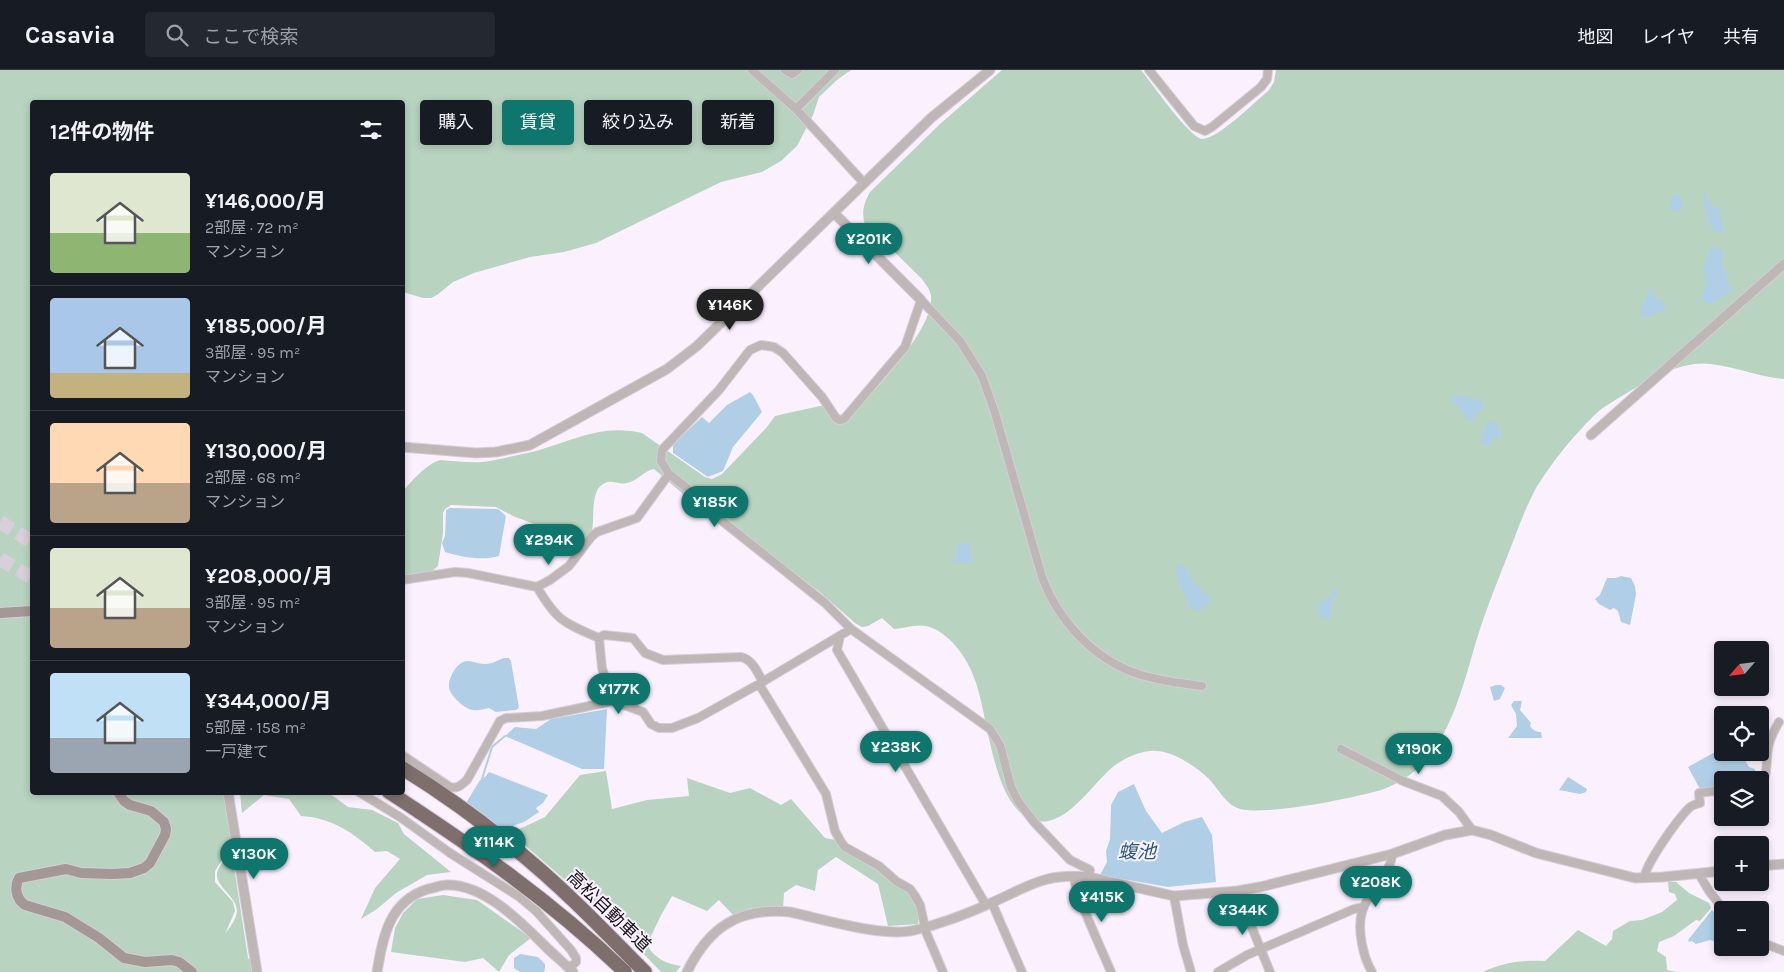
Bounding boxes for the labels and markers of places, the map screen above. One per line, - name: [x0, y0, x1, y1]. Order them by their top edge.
- pin: ¥201K: [834, 222, 904, 265]
- pin: ¥146K: [695, 288, 765, 331]
- pin: ¥185K: [680, 486, 750, 528]
- pin: ¥294K: [514, 524, 584, 566]
- pin: ¥177K: [584, 672, 654, 715]
- pin: ¥238K: [861, 730, 931, 773]
- pin: ¥190K: [1384, 732, 1454, 775]
- pin: ¥114K: [459, 826, 529, 868]
- pin: ¥130K: [219, 838, 289, 880]
- pin: ¥208K: [1341, 866, 1411, 908]
- pin: ¥415K: [1067, 880, 1137, 923]
- pin: ¥344K: [1208, 894, 1278, 936]

